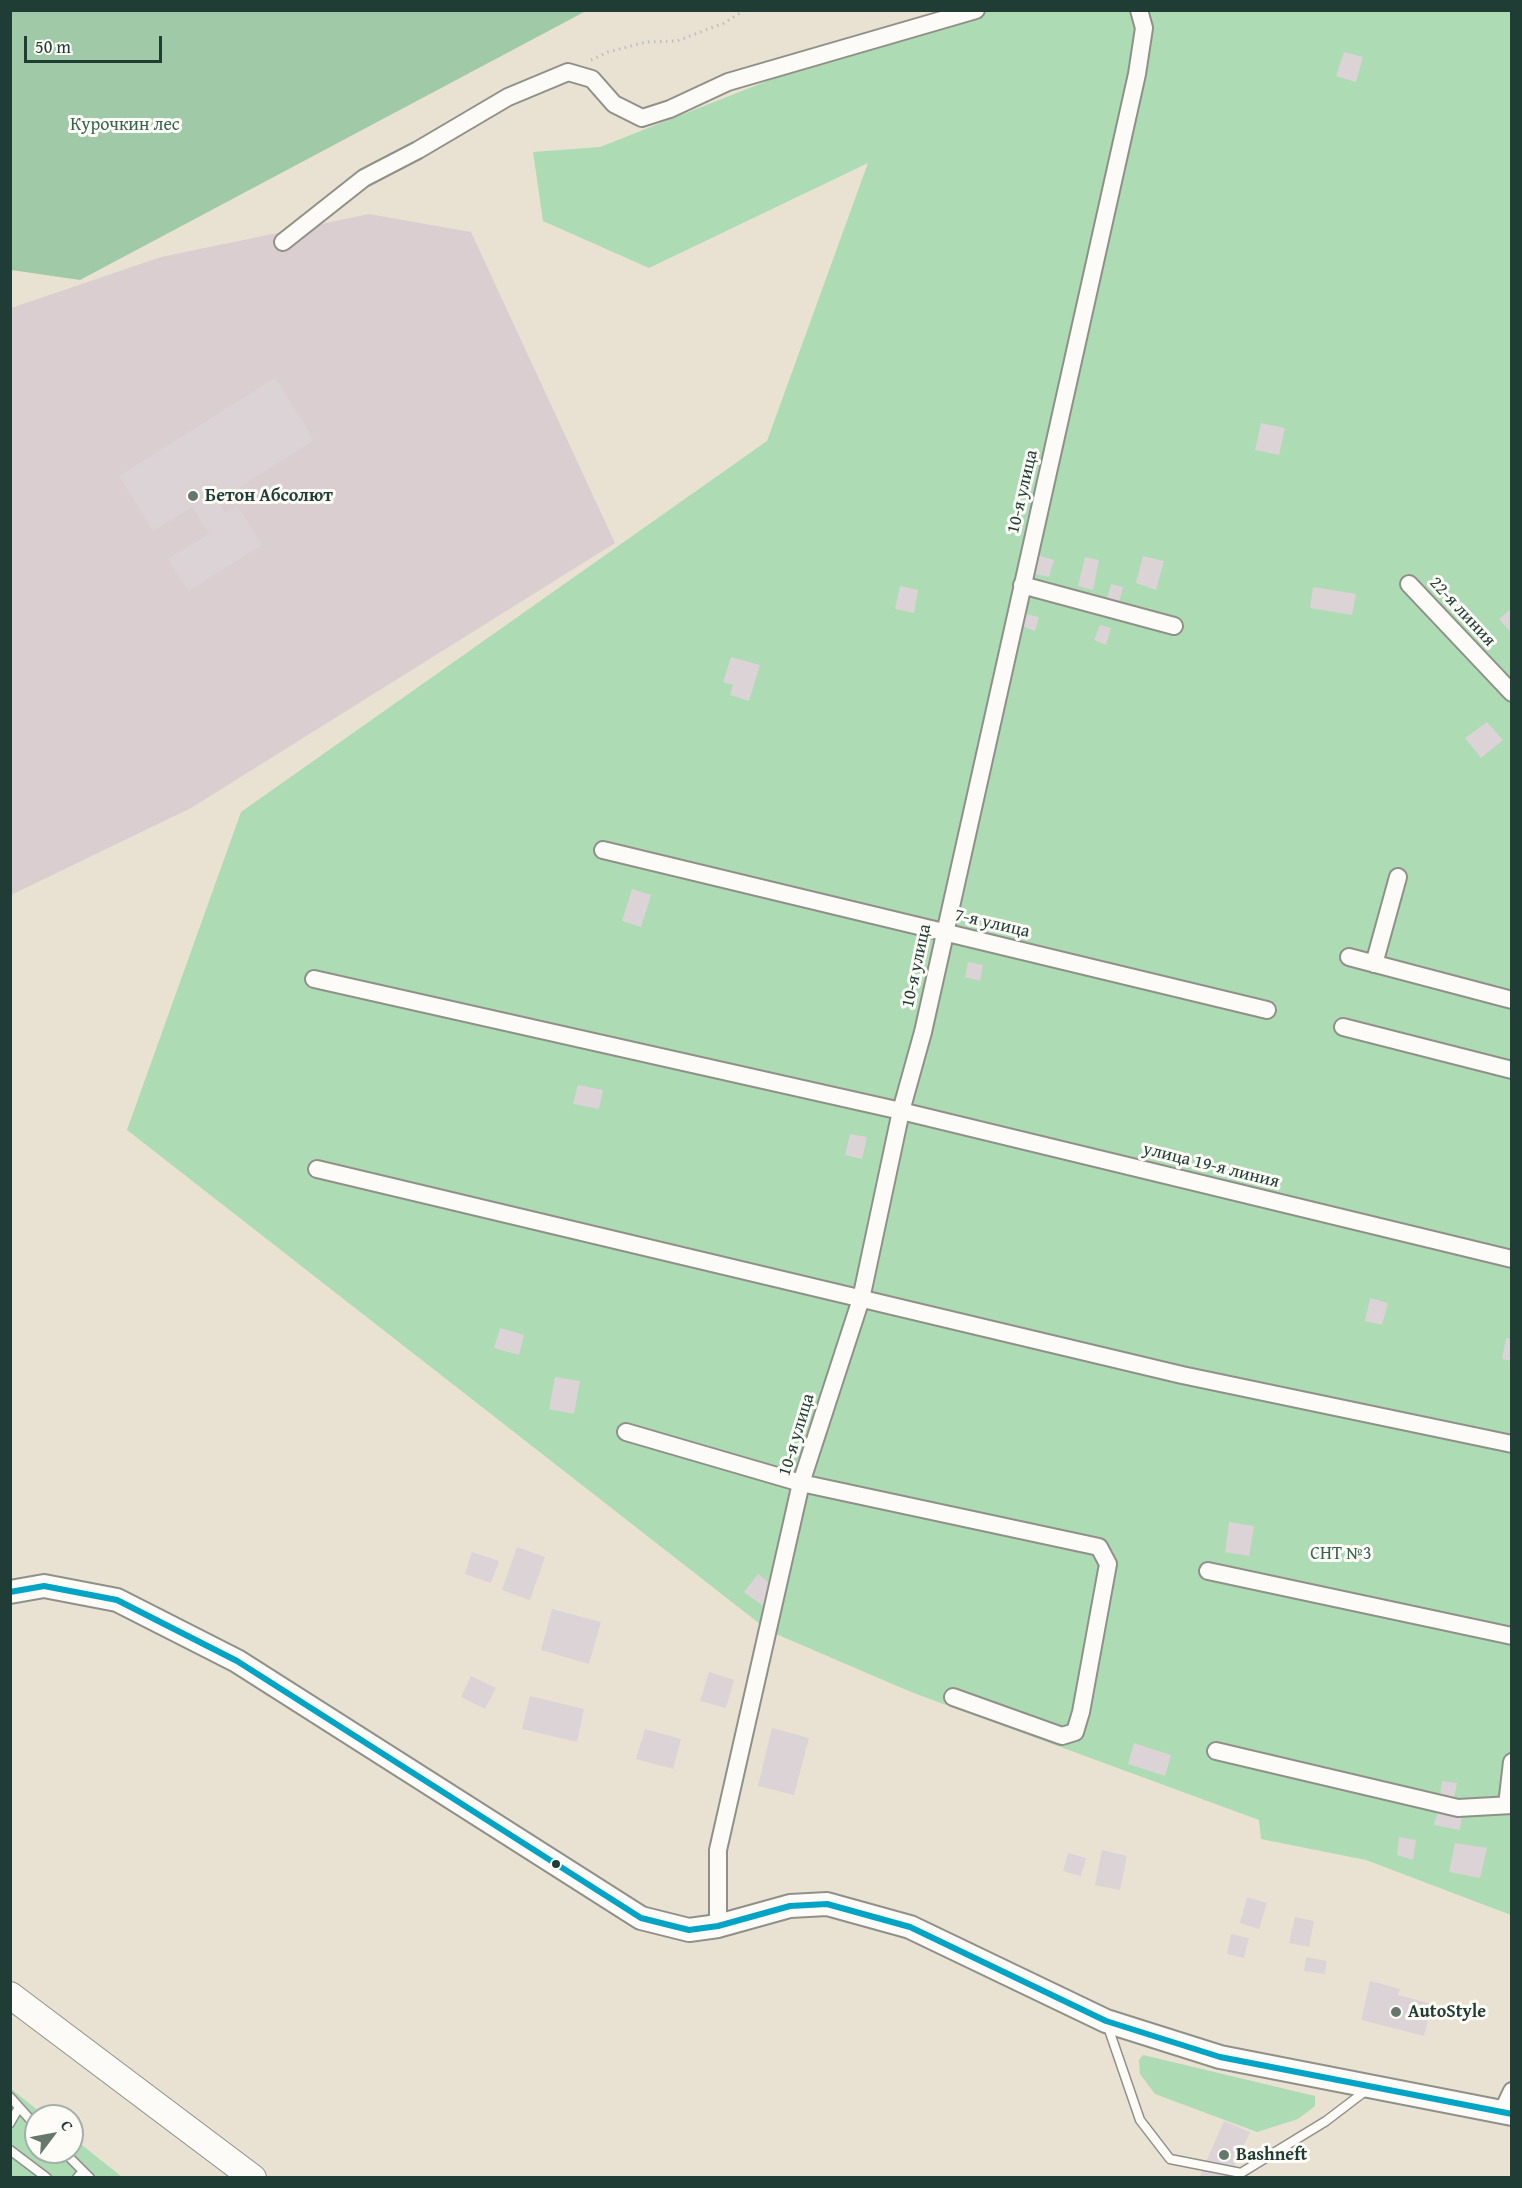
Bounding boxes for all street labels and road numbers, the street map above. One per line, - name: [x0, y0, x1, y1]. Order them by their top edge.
- street label: 10-я улица: [1003, 448, 1043, 536]
- street label: 22-я линия: [1424, 573, 1500, 651]
- street label: 7-я улица: [952, 905, 1032, 943]
- street label: 10-я улица: [898, 922, 936, 1010]
- street label: улица 19-я линия: [1140, 1139, 1282, 1193]
- street label: 10-я улица: [774, 1391, 820, 1479]

